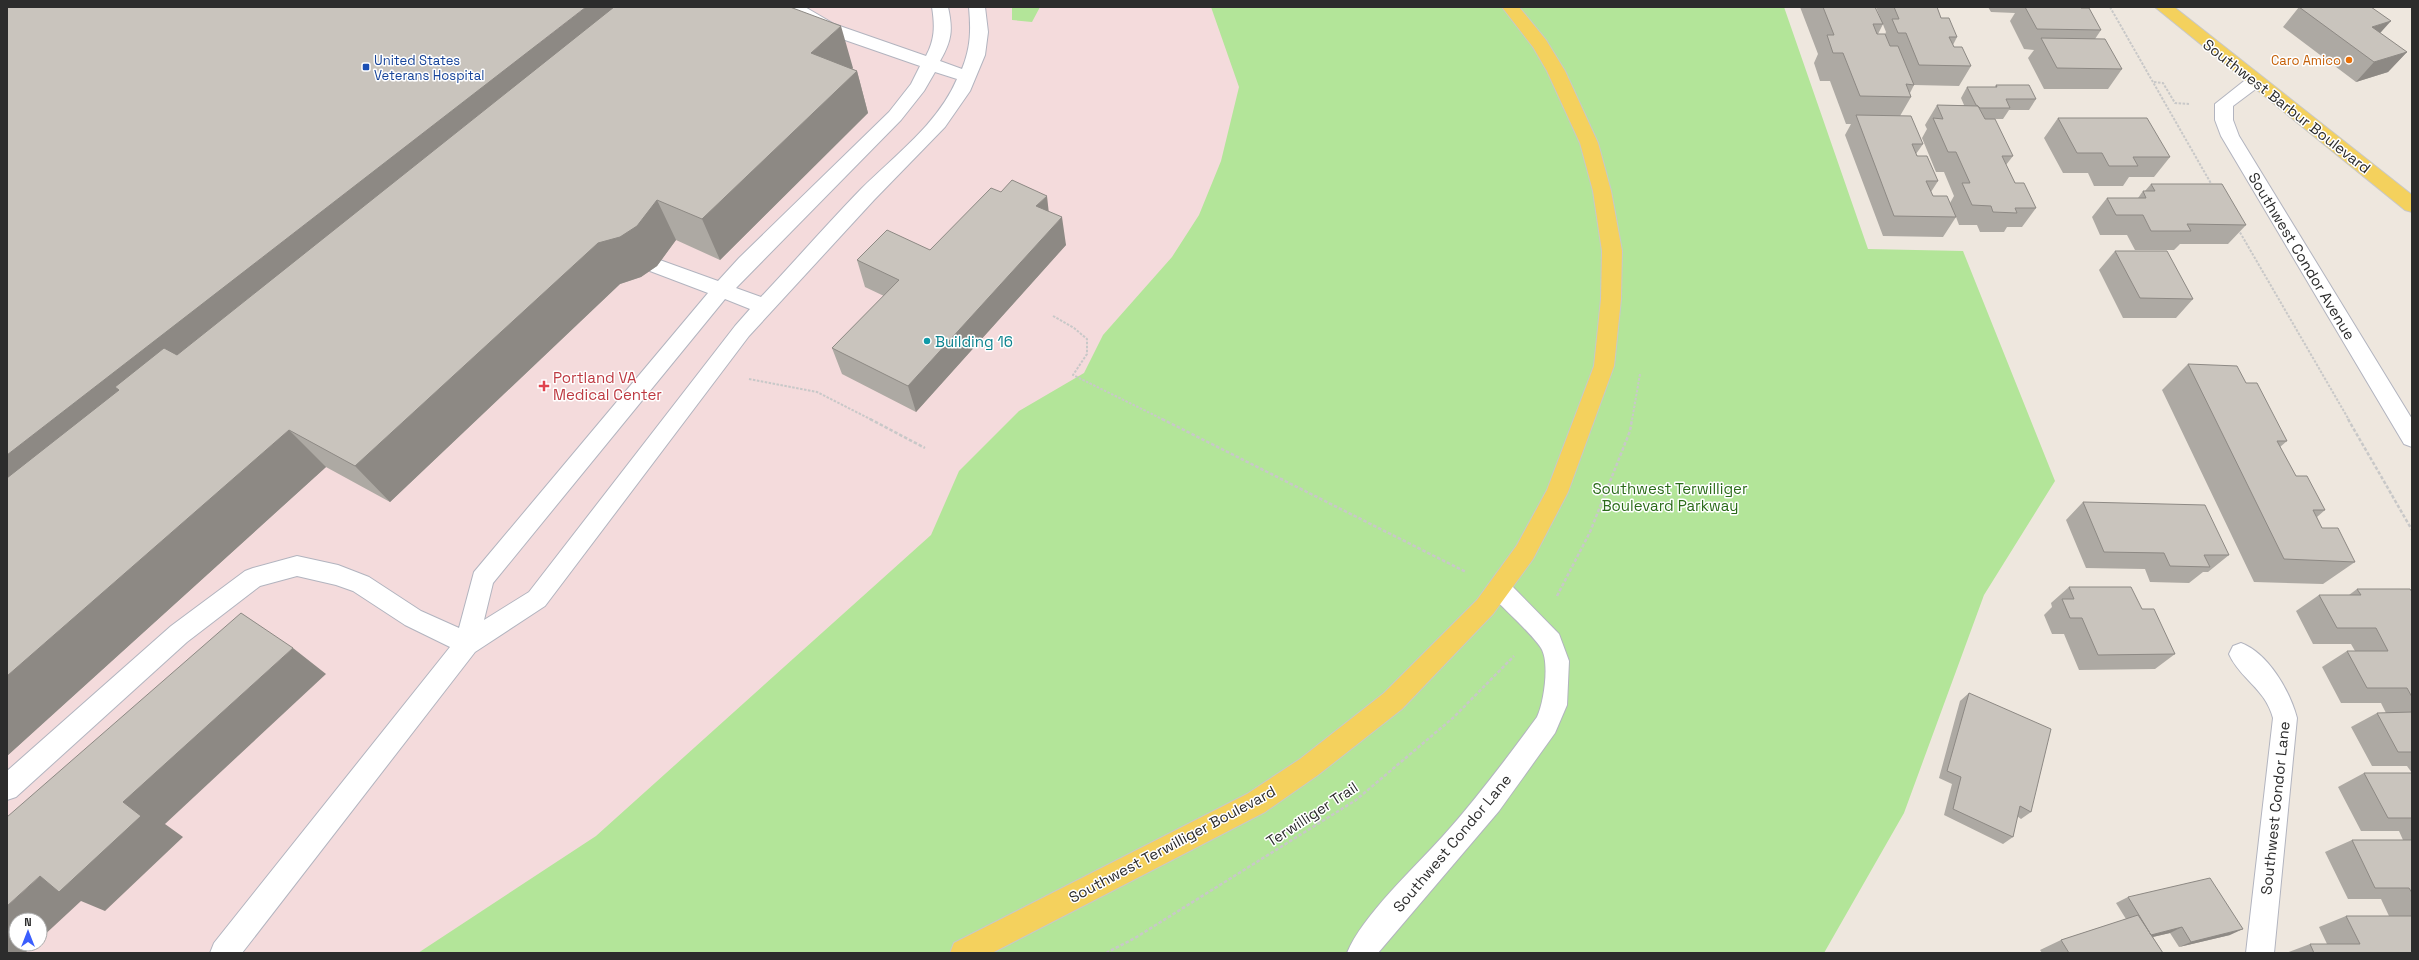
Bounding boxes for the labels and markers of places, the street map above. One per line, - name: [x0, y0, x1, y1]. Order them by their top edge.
- place label: United States Veterans Hospital: [374, 52, 484, 84]
- place label: Caro Amico: [2271, 52, 2341, 69]
- marker: Caro Amico: [2344, 55, 2354, 65]
- marker: United States Veterans Hospital: [361, 62, 371, 72]
- place label: Building 16: [935, 332, 1013, 351]
- marker: Building 16: [922, 336, 932, 346]
- place label: Portland VA Medical Center: [553, 368, 662, 404]
- marker: Portland VA Medical Center: [538, 380, 550, 392]

